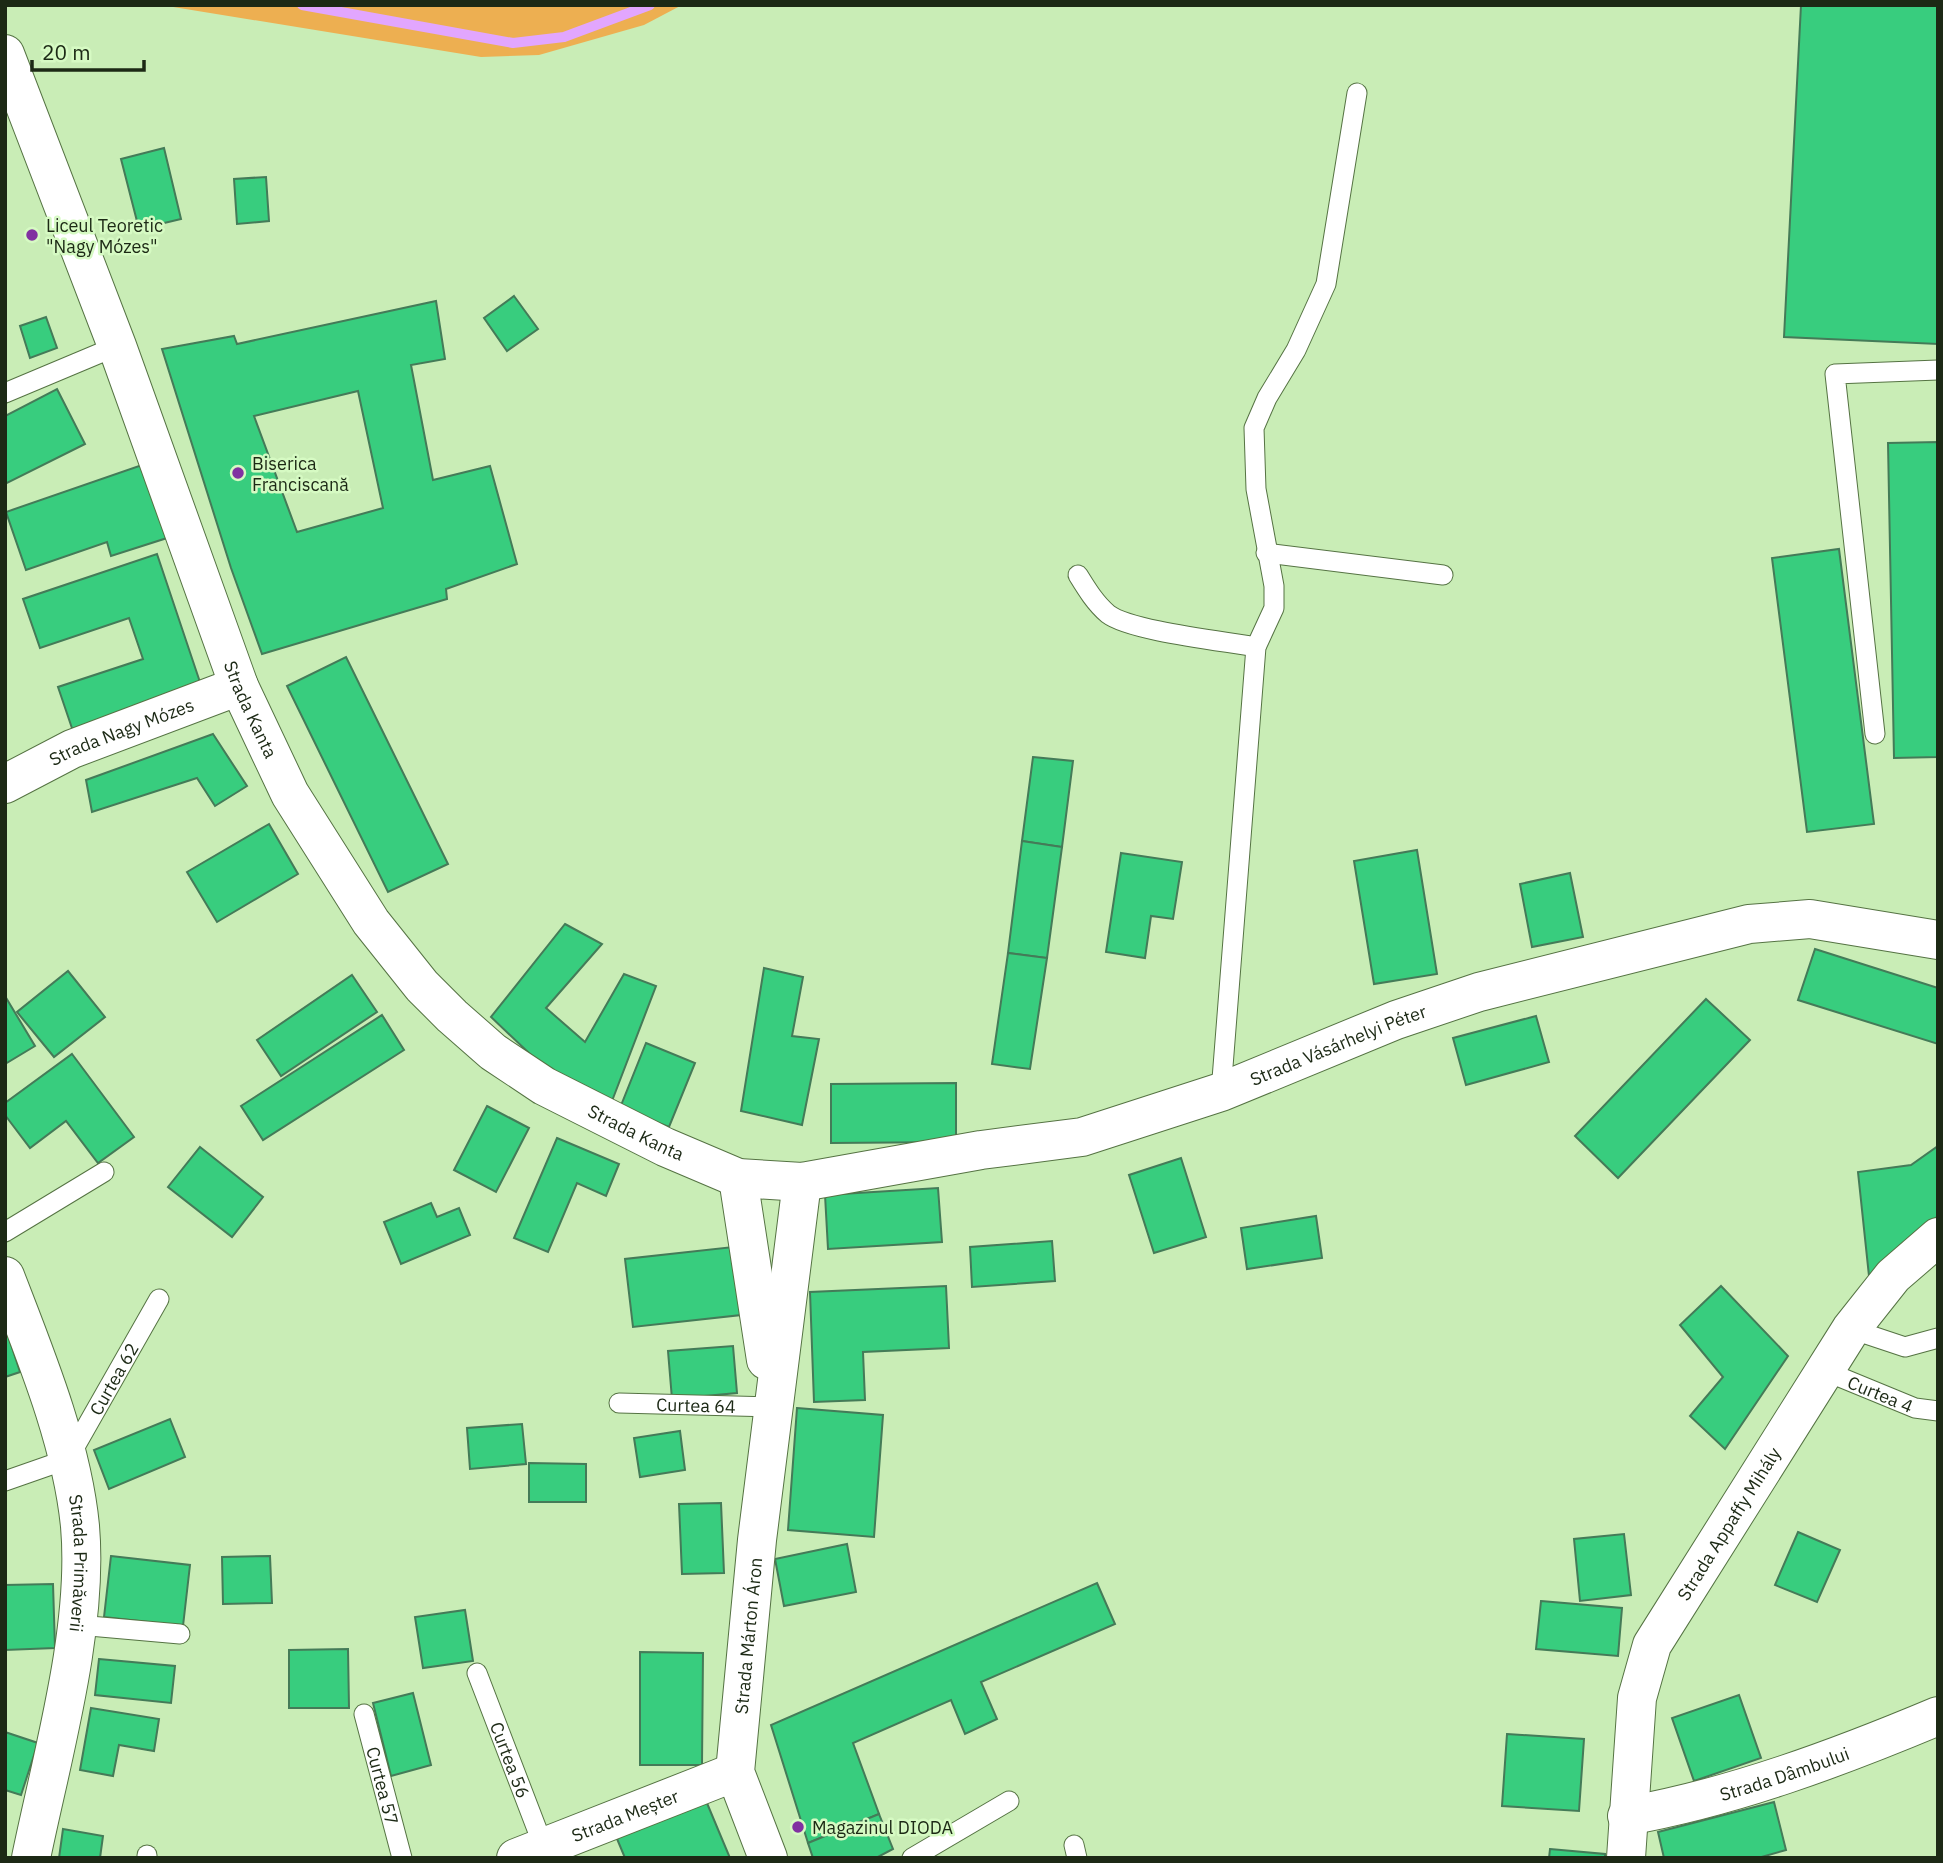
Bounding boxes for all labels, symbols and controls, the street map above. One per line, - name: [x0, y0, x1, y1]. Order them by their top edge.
- scale bar: [32, 28, 144, 72]
- text: 20 m: [42, 38, 91, 66]
- place label: Liceul Teoretic "Nagy Mózes": [46, 214, 163, 258]
- marker: Liceul Teoretic "Nagy Mózes": [24, 227, 40, 243]
- place label: Biserica Franciscană: [252, 452, 349, 496]
- marker: Biserica Franciscană: [230, 465, 246, 481]
- street label: Strada Kanta: [219, 658, 283, 762]
- street label: Strada Nagy Mózes: [45, 693, 197, 771]
- street label: Strada Vásárhelyi Péter: [1246, 999, 1430, 1090]
- street label: Strada Kanta: [584, 1099, 688, 1165]
- street label: Curtea 62: [84, 1338, 143, 1419]
- street label: Curtea 4: [1844, 1370, 1917, 1418]
- street label: Curtea 64: [656, 1392, 736, 1418]
- street label: Strada Appaffy Mihály: [1672, 1442, 1785, 1605]
- street label: Strada Primăverii: [64, 1492, 93, 1633]
- street label: Strada Márton Áron: [729, 1556, 767, 1715]
- street label: Curtea 56: [485, 1718, 535, 1801]
- street label: Strada Dâmbului: [1717, 1741, 1852, 1806]
- street label: Curtea 57: [362, 1744, 404, 1827]
- street label: Strada Meșter: [568, 1784, 682, 1847]
- place label: Magazinul DIODA: [812, 1816, 954, 1839]
- marker: Magazinul DIODA: [790, 1819, 806, 1835]

